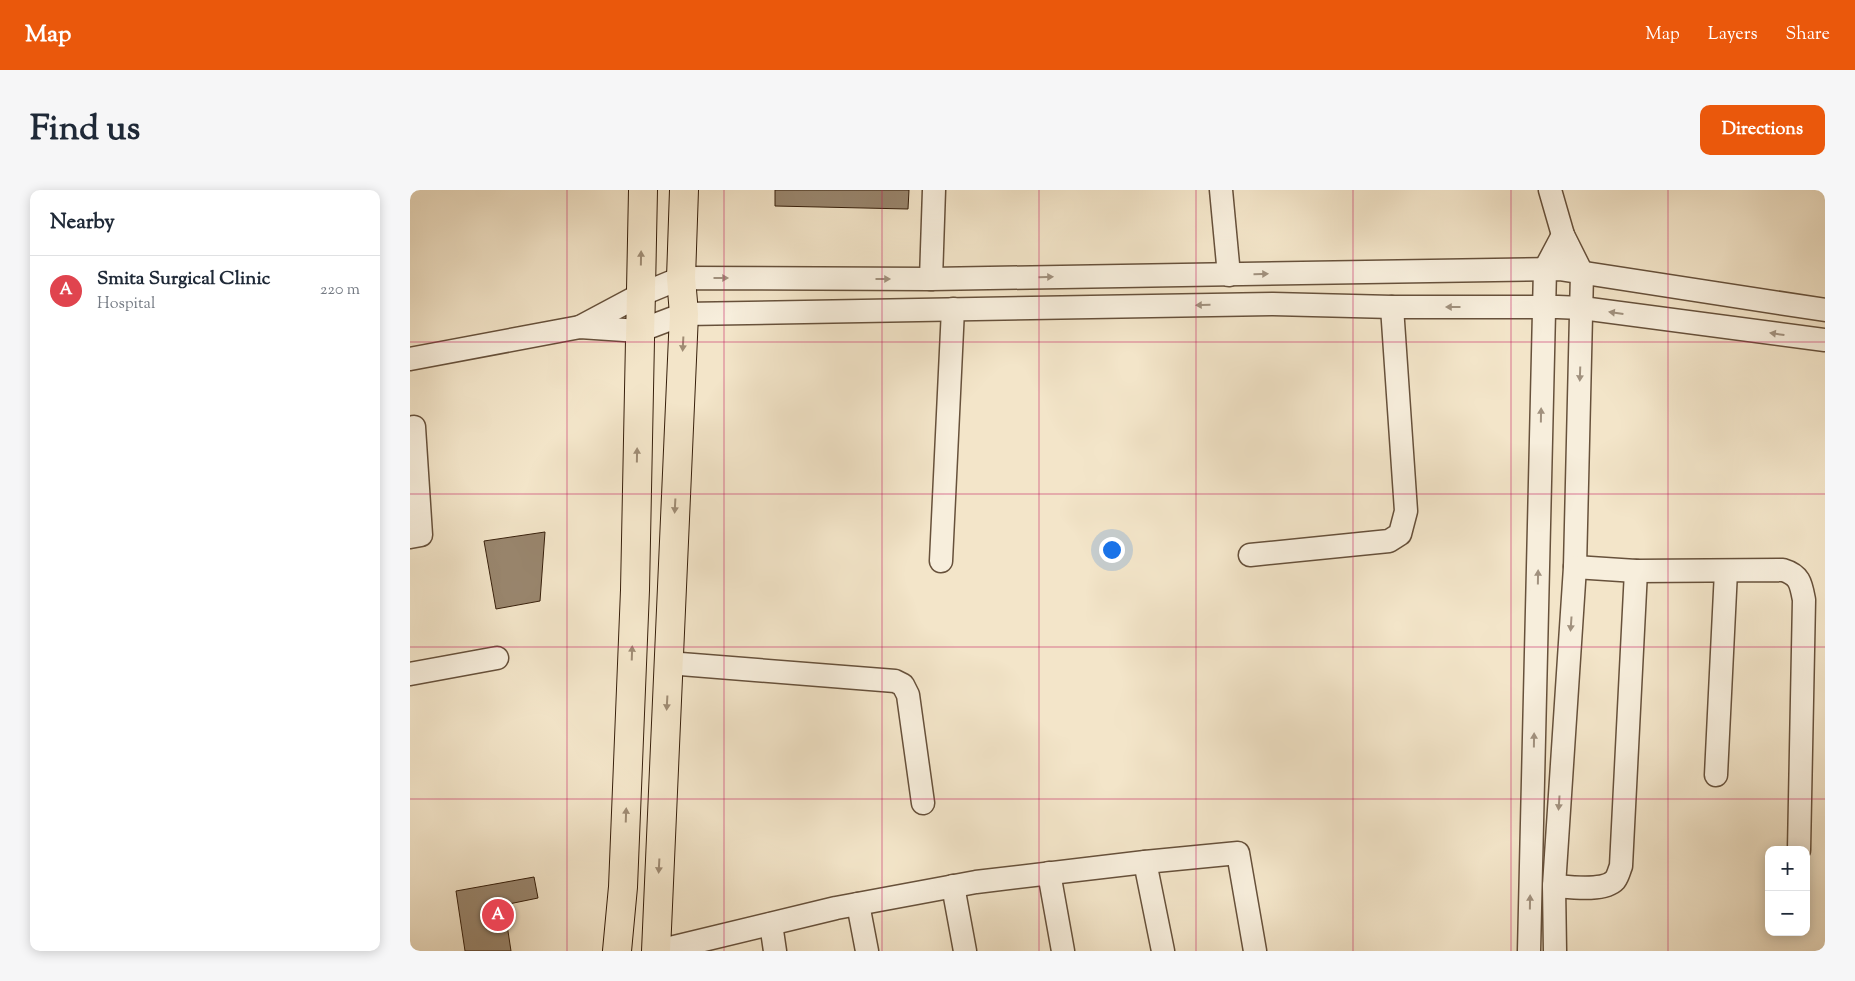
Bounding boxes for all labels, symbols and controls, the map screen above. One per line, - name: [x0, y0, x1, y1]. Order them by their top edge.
- text: Map: [25, 18, 71, 52]
- text: Map: [1645, 22, 1680, 48]
- text: Layers: [1708, 22, 1758, 48]
- text: Share: [1786, 22, 1830, 48]
- text: Find us: [30, 105, 140, 156]
- button: Directions: [1700, 105, 1825, 155]
- text: Nearby: [50, 208, 115, 238]
- one-way arrow: [638, 250, 646, 266]
- text: Smita Surgical Clinic: [97, 266, 270, 293]
- one-way arrow: [1253, 270, 1269, 278]
- one-way arrow: [1038, 273, 1054, 281]
- one-way arrow: [713, 274, 729, 282]
- one-way arrow: [876, 275, 892, 283]
- text: A: [60, 279, 73, 302]
- text: 220 m: [320, 279, 360, 302]
- text: Hospital: [97, 293, 155, 316]
- one-way arrow: [1195, 301, 1211, 309]
- one-way arrow: [1445, 303, 1461, 311]
- one-way arrow: [1607, 309, 1623, 317]
- one-way arrow: [1768, 330, 1784, 338]
- one-way arrow: [678, 336, 686, 352]
- one-way arrow: [1576, 366, 1584, 382]
- one-way arrow: [1537, 407, 1545, 423]
- one-way arrow: [633, 447, 641, 463]
- one-way arrow: [671, 498, 679, 514]
- your location: [1099, 537, 1125, 563]
- one-way arrow: [1534, 569, 1542, 585]
- one-way arrow: [1567, 616, 1575, 632]
- one-way arrow: [629, 644, 637, 660]
- one-way arrow: [662, 695, 670, 711]
- one-way arrow: [1530, 732, 1538, 748]
- one-way arrow: [1555, 796, 1563, 812]
- one-way arrow: [622, 807, 630, 823]
- map controls: [1765, 846, 1810, 936]
- button: +: [1765, 846, 1810, 891]
- one-way arrow: [655, 858, 663, 874]
- button: −: [1765, 891, 1810, 936]
- one-way arrow: [1527, 894, 1535, 910]
- pin: A: [482, 896, 514, 934]

